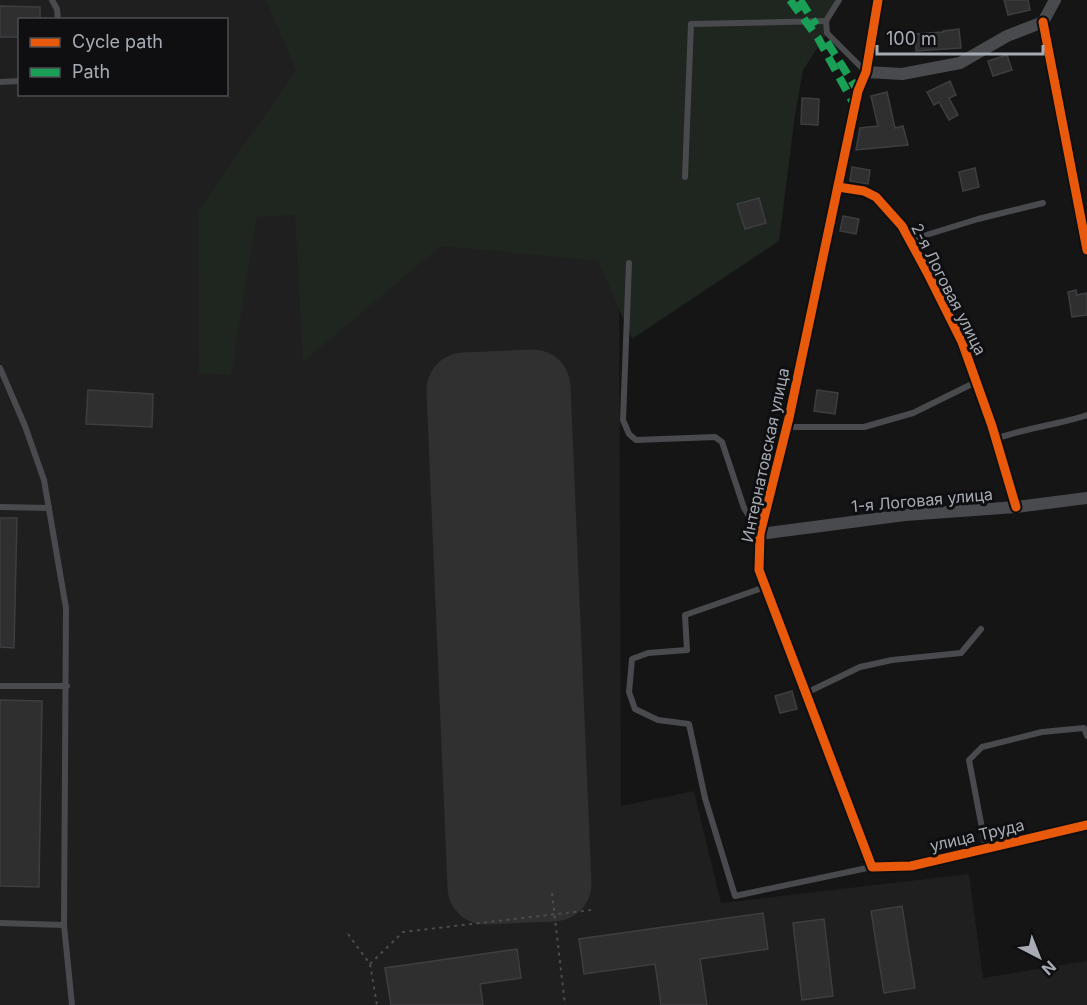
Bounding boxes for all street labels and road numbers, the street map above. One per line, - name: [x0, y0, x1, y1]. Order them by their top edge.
- street label: 2-я Логовая улица: [907, 220, 991, 358]
- street label: Интернатовская улица: [737, 366, 793, 544]
- street label: 1-я Логовая улица: [850, 484, 994, 516]
- street label: улица Труда: [928, 814, 1026, 856]

